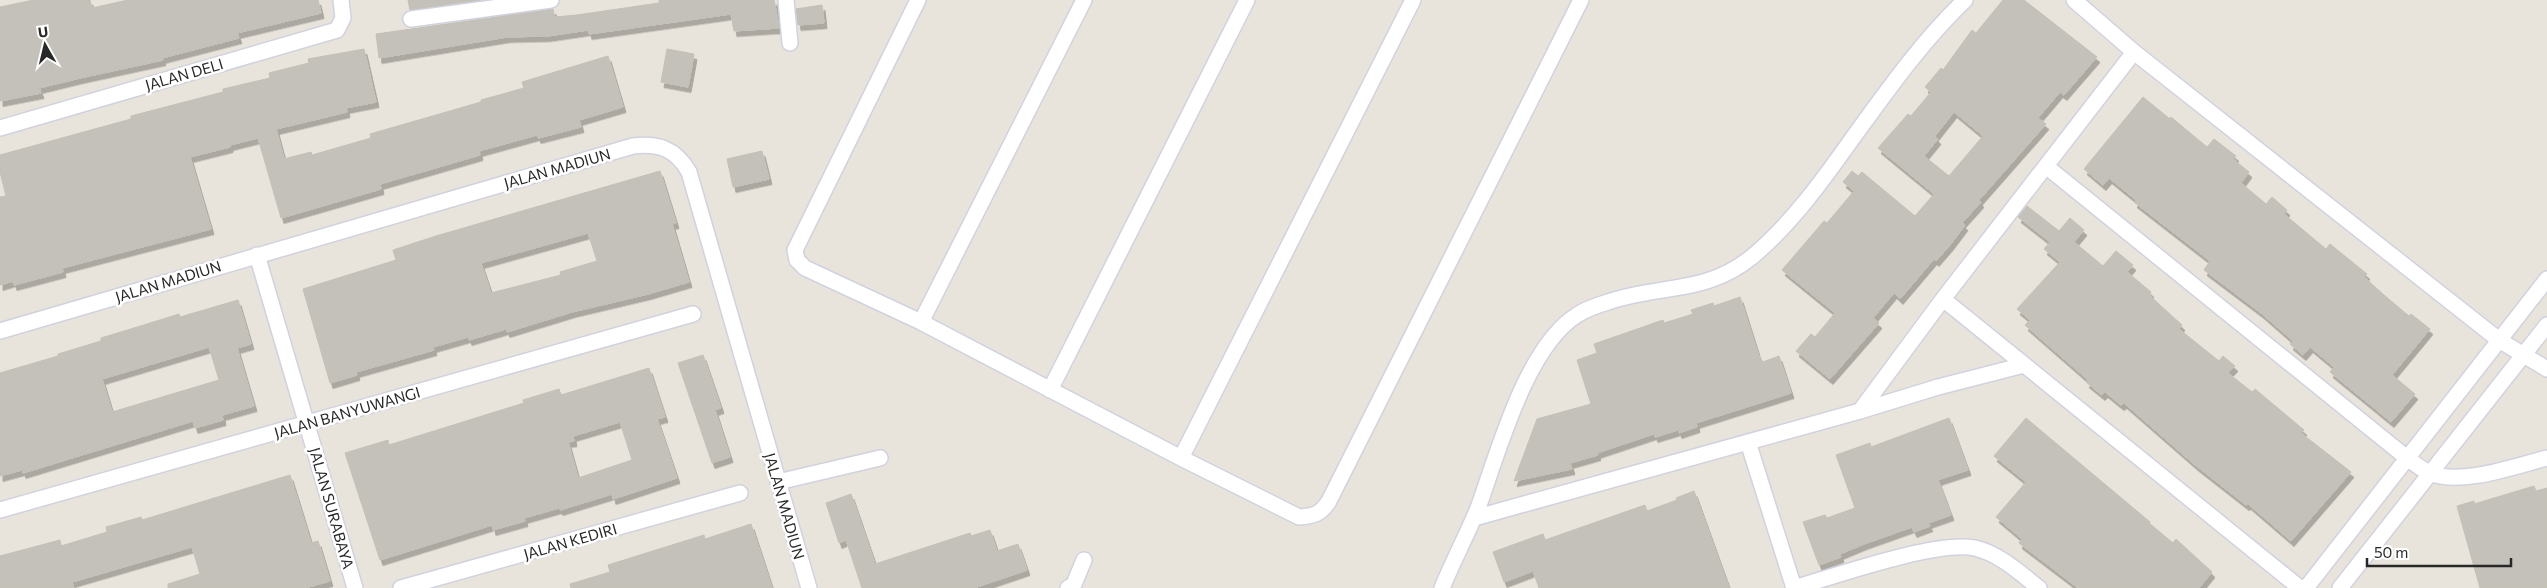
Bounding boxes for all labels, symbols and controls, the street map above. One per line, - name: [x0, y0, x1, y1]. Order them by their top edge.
- north arrow: [20, 20, 70, 70]
- text: U: [37, 23, 49, 41]
- street label: JALAN DELI: [143, 54, 225, 94]
- street label: JALAN MADIUN: [502, 144, 612, 192]
- street label: JALAN MADIUN: [113, 256, 223, 306]
- street label: JALAN BANYUWANGI: [272, 383, 422, 441]
- street label: JALAN SURABAYA: [306, 445, 358, 571]
- street label: JALAN MADIUN: [761, 451, 809, 561]
- street label: JALAN KEDIRI: [521, 519, 619, 563]
- scale bar: [2367, 536, 2511, 568]
- text: 50 m: [2374, 543, 2408, 561]

